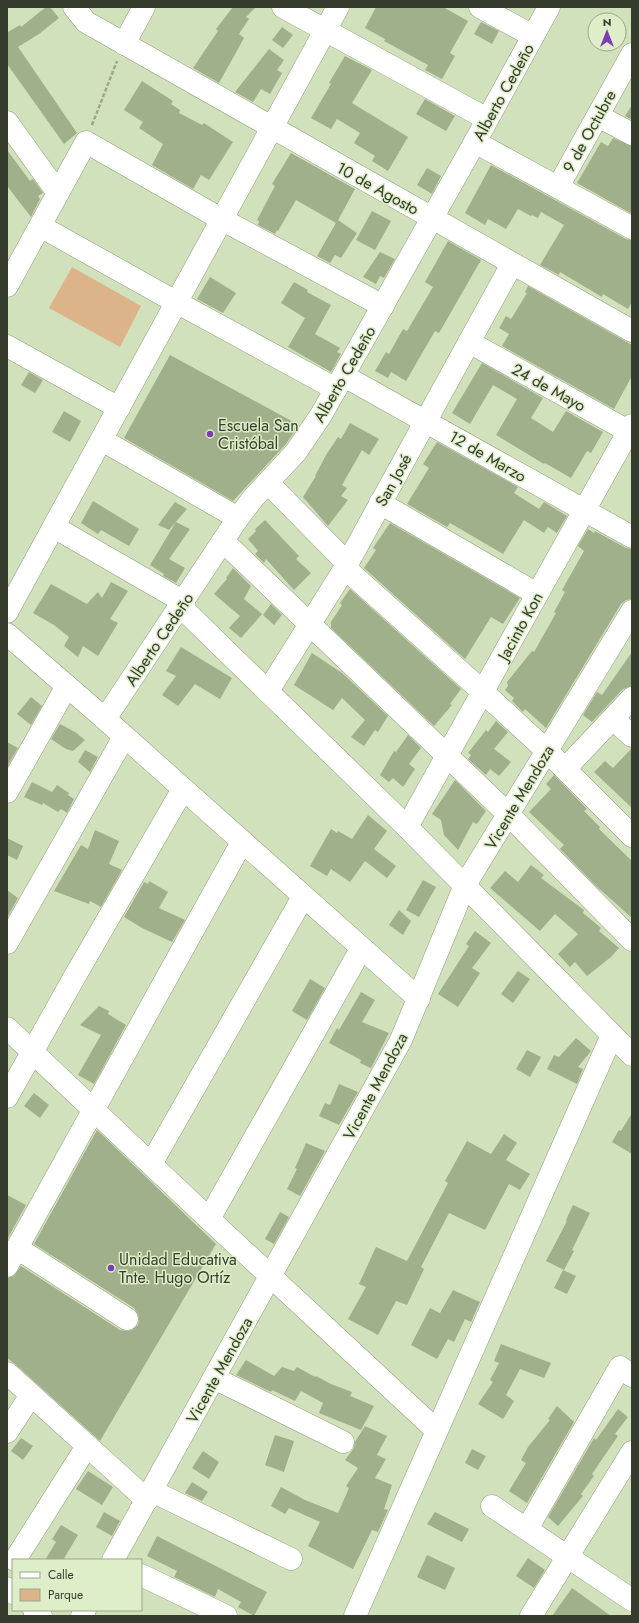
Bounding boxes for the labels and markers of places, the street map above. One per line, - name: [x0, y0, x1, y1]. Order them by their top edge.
- place label: Escuela San Cristóbal: [218, 414, 299, 455]
- marker: Escuela San Cristóbal: [205, 429, 215, 439]
- place label: Unidad Educativa Tnte. Hugo Ortíz: [119, 1248, 237, 1289]
- marker: Unidad Educativa Tnte. Hugo Ortíz: [106, 1263, 116, 1273]

